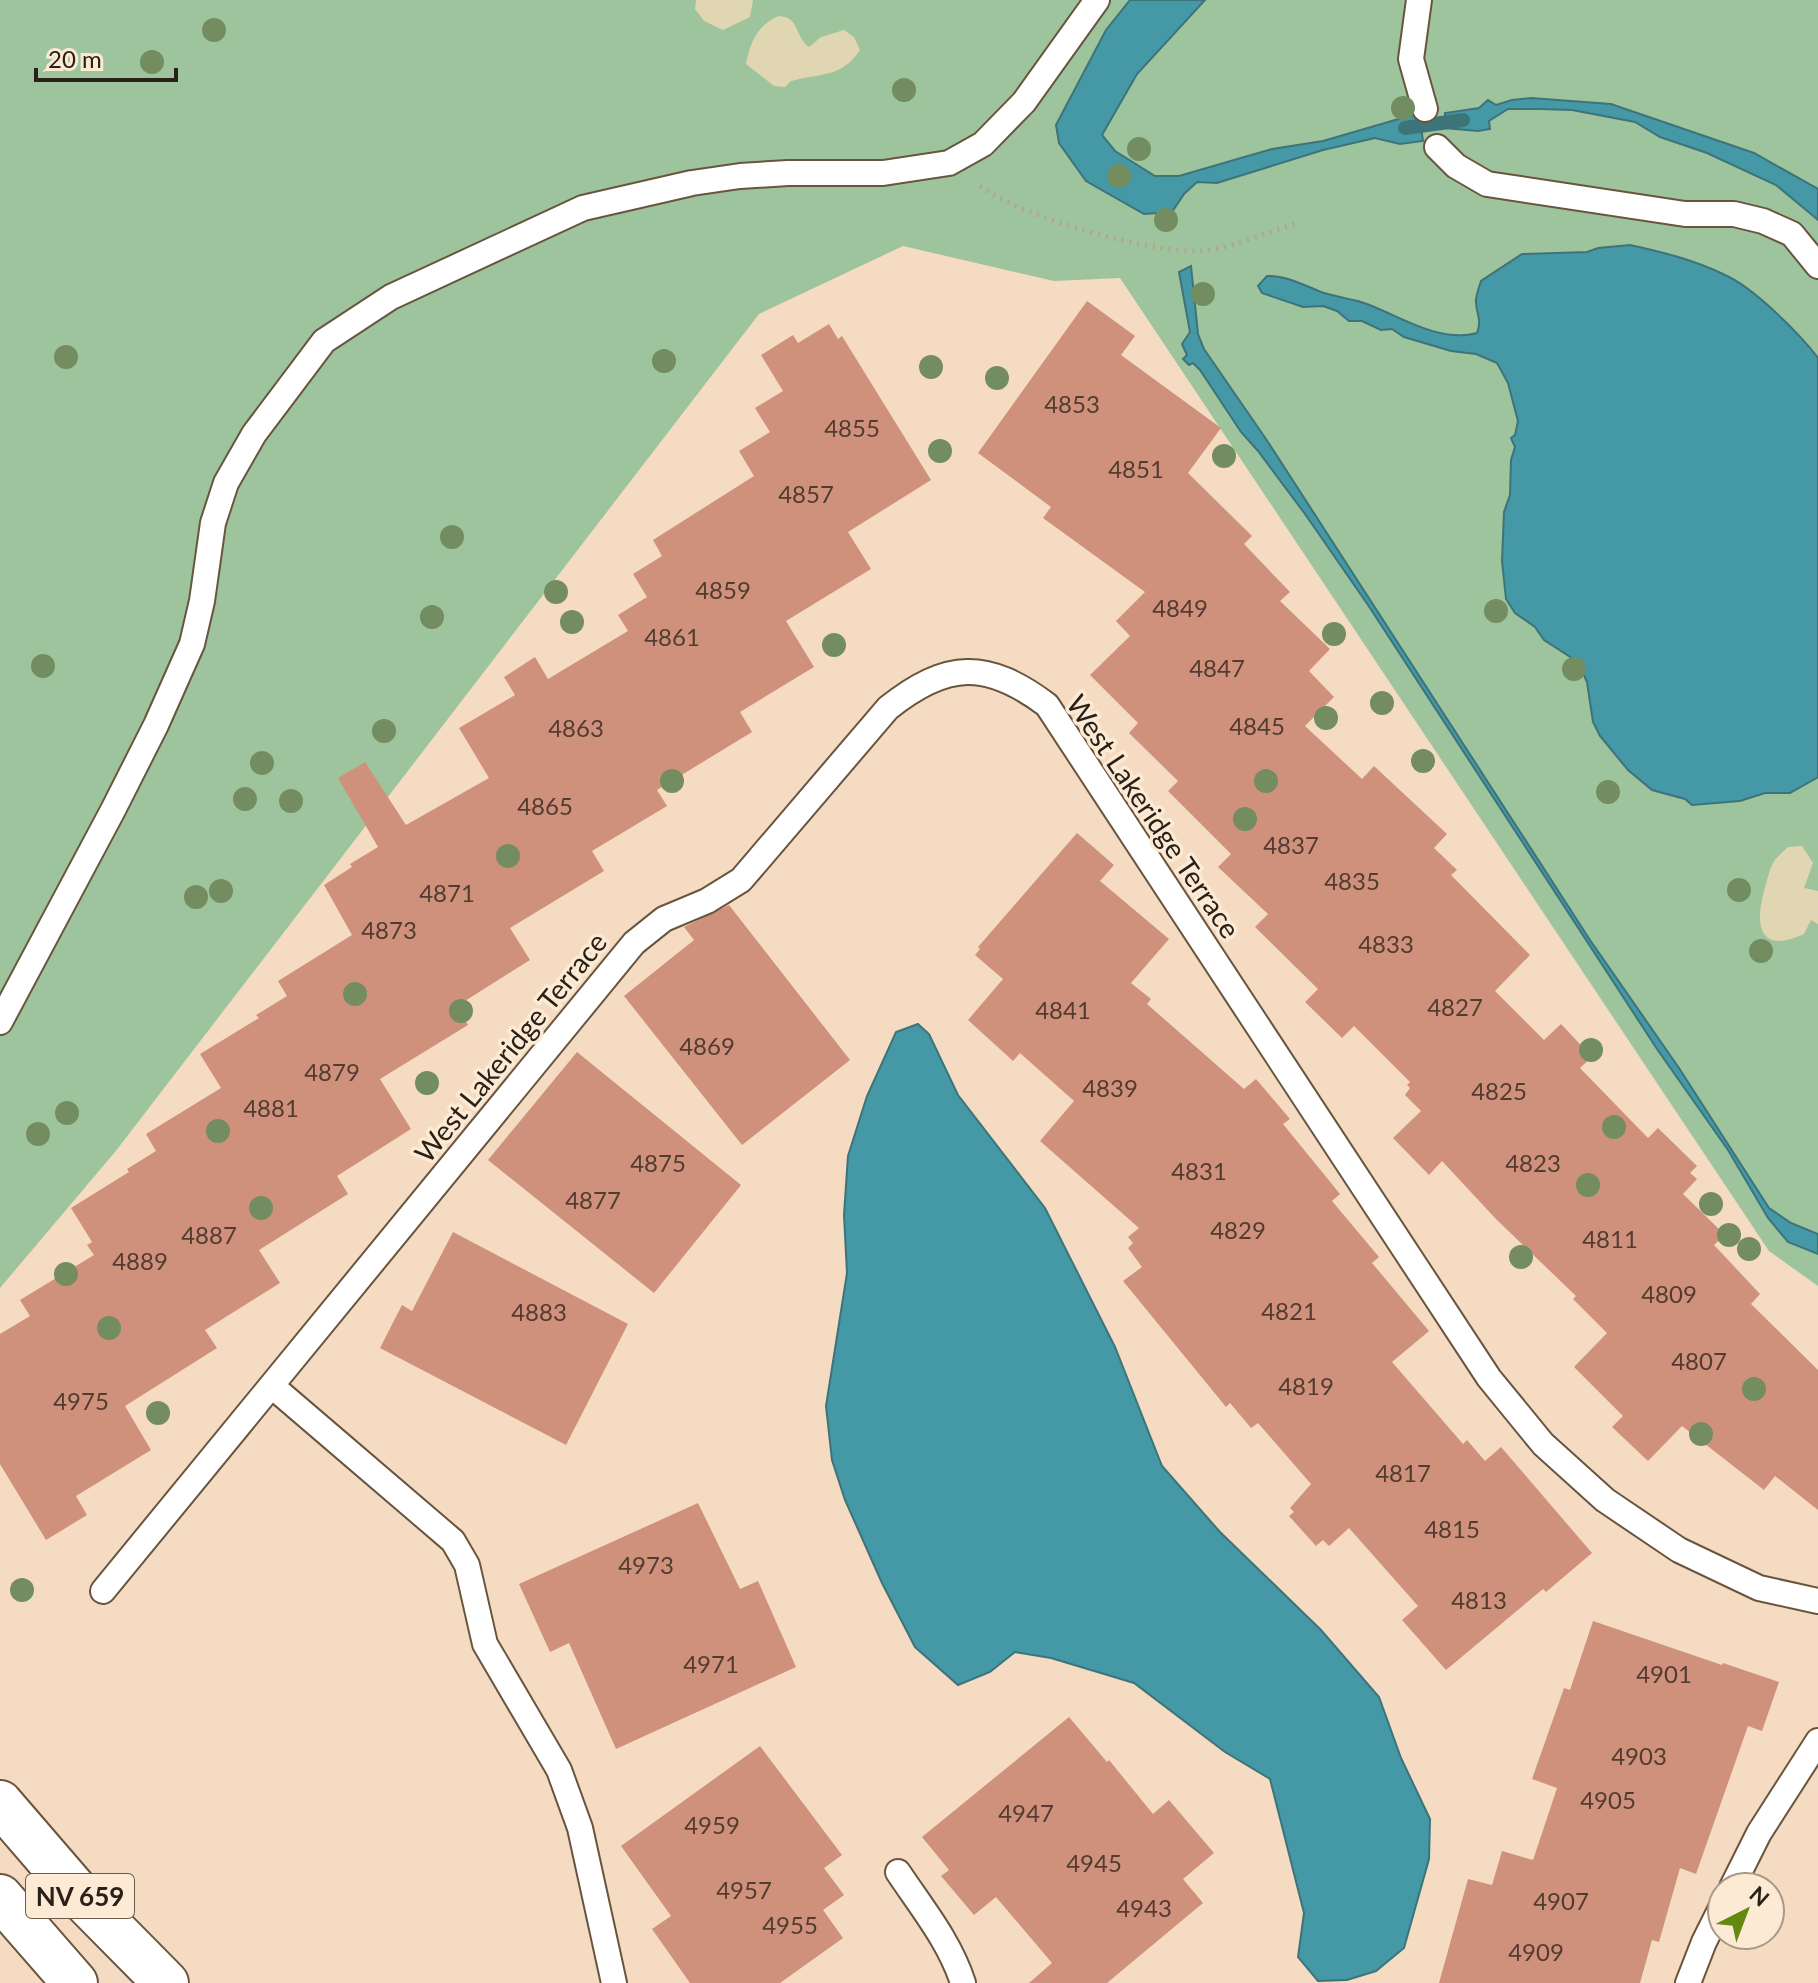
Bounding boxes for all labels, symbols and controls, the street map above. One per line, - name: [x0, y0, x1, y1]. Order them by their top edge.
- scale bar: [36, 32, 176, 82]
- text: 20 m: [48, 44, 102, 73]
- house number: 4853: [1044, 389, 1100, 418]
- house number: 4855: [824, 413, 880, 442]
- house number: 4851: [1108, 454, 1164, 483]
- house number: 4857: [778, 479, 834, 508]
- house number: 4859: [695, 575, 751, 604]
- house number: 4849: [1152, 593, 1208, 622]
- house number: 4861: [644, 622, 700, 651]
- house number: 4847: [1189, 653, 1245, 682]
- street label: West Lakeridge Terrace: [1060, 688, 1248, 944]
- house number: 4845: [1229, 711, 1285, 740]
- house number: 4863: [548, 713, 604, 742]
- house number: 4865: [517, 791, 573, 820]
- house number: 4837: [1263, 830, 1319, 859]
- house number: 4835: [1324, 866, 1380, 895]
- house number: 4871: [419, 878, 475, 907]
- house number: 4873: [361, 915, 417, 944]
- street label: West Lakeridge Terrace: [407, 925, 613, 1169]
- house number: 4833: [1358, 929, 1414, 958]
- house number: 4827: [1427, 992, 1483, 1021]
- house number: 4841: [1035, 995, 1091, 1024]
- house number: 4869: [679, 1031, 735, 1060]
- house number: 4879: [304, 1057, 360, 1086]
- house number: 4839: [1082, 1073, 1138, 1102]
- house number: 4825: [1471, 1076, 1527, 1105]
- house number: 4881: [243, 1093, 299, 1122]
- house number: 4875: [630, 1148, 686, 1177]
- house number: 4823: [1505, 1148, 1561, 1177]
- house number: 4831: [1171, 1156, 1227, 1185]
- house number: 4877: [565, 1185, 621, 1214]
- house number: 4829: [1210, 1215, 1266, 1244]
- house number: 4887: [181, 1220, 237, 1249]
- house number: 4811: [1582, 1224, 1638, 1253]
- house number: 4889: [112, 1246, 168, 1275]
- house number: 4809: [1641, 1279, 1697, 1308]
- house number: 4821: [1261, 1296, 1317, 1325]
- house number: 4883: [511, 1297, 567, 1326]
- house number: 4807: [1671, 1346, 1727, 1375]
- house number: 4819: [1278, 1371, 1334, 1400]
- house number: 4975: [53, 1386, 109, 1415]
- house number: 4817: [1375, 1458, 1431, 1487]
- house number: 4815: [1424, 1514, 1480, 1543]
- house number: 4973: [618, 1550, 674, 1579]
- house number: 4813: [1451, 1585, 1507, 1614]
- house number: 4971: [683, 1649, 739, 1678]
- house number: 4901: [1636, 1659, 1692, 1688]
- house number: 4903: [1611, 1741, 1667, 1770]
- house number: 4905: [1580, 1785, 1636, 1814]
- house number: 4947: [998, 1798, 1054, 1827]
- house number: 4959: [684, 1810, 740, 1839]
- house number: 4945: [1066, 1848, 1122, 1877]
- north arrow: [1706, 1871, 1786, 1951]
- road number: NV 659: [26, 1874, 134, 1918]
- house number: 4957: [716, 1875, 772, 1904]
- text: N: [1744, 1880, 1775, 1911]
- house number: 4907: [1533, 1886, 1589, 1915]
- house number: 4943: [1116, 1893, 1172, 1922]
- house number: 4955: [762, 1910, 818, 1939]
- house number: 4909: [1508, 1937, 1564, 1966]

